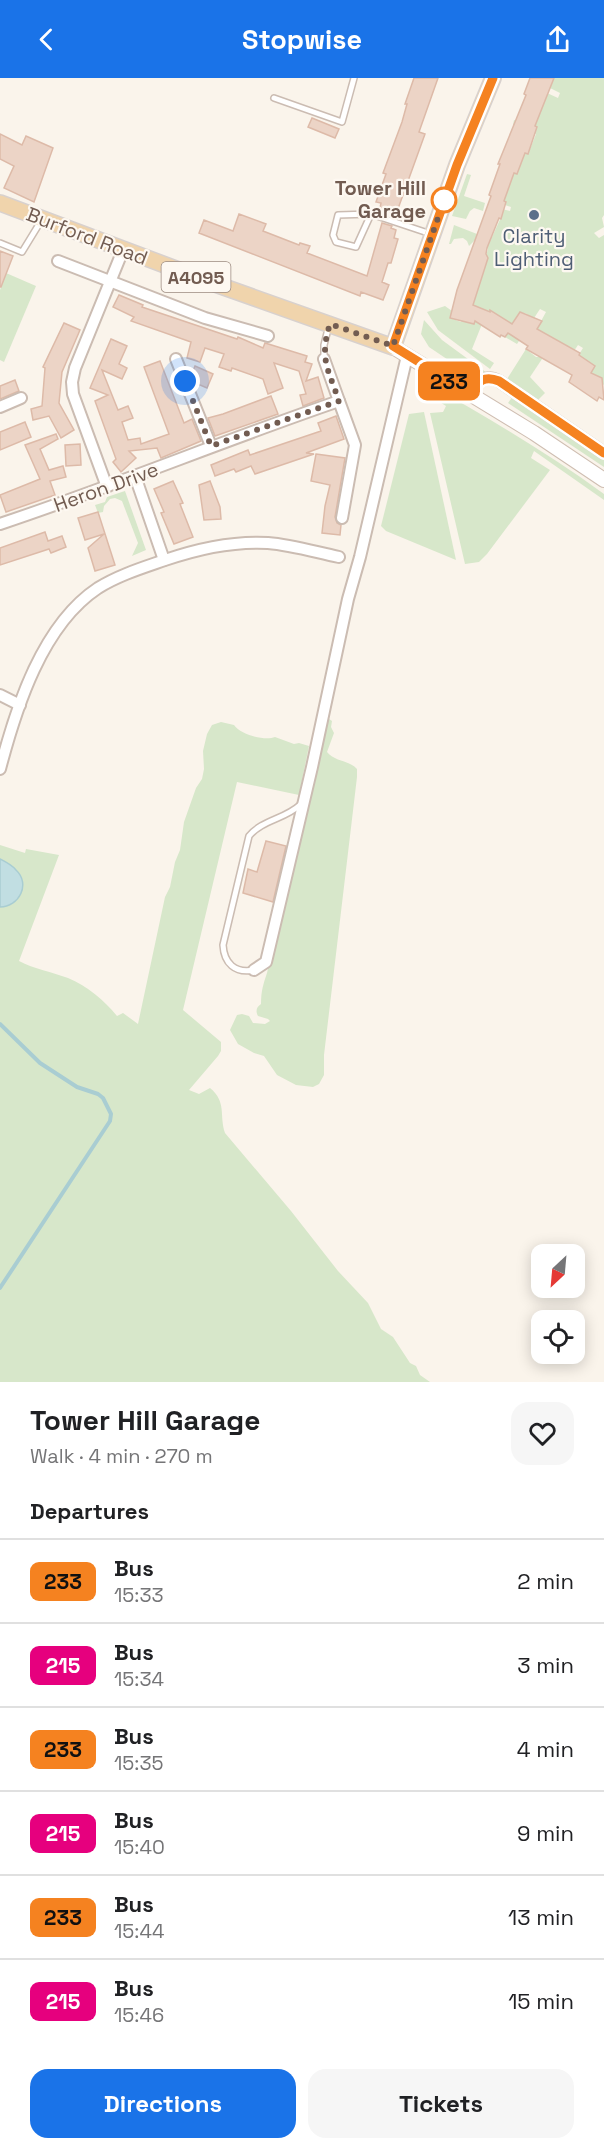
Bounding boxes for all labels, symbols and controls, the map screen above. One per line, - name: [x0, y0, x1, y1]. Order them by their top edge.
- text: Stopwise: [242, 22, 362, 57]
- icon: back: [30, 23, 63, 56]
- icon: share: [541, 23, 574, 56]
- place label: Tower Hill Garage: [335, 175, 426, 224]
- marker: Tower Hill Garage: [431, 187, 457, 213]
- street label: Burford Road: [23, 201, 151, 271]
- marker: Clarity Lighting: [527, 208, 541, 222]
- place label: Clarity Lighting: [494, 223, 574, 272]
- road number: A4095: [162, 262, 230, 292]
- line badge: 233: [414, 362, 484, 400]
- your location: [170, 366, 200, 396]
- text: 233: [430, 368, 468, 395]
- street label: Heron Drive: [50, 456, 162, 518]
- north arrow: [531, 1244, 585, 1298]
- map controls: [531, 1244, 585, 1364]
- button: locate: [531, 1310, 585, 1364]
- text: Tower Hill Garage: [30, 1402, 260, 1438]
- button: heart: [511, 1402, 574, 1465]
- text: Walk · 4 min · 270 m: [30, 1443, 213, 1469]
- text: Departures: [30, 1497, 149, 1525]
- text: Bus: [114, 1554, 154, 1582]
- text: 2 min: [517, 1567, 574, 1595]
- text: 233: [44, 1568, 82, 1595]
- text: 15:33: [114, 1582, 164, 1608]
- text: Bus: [114, 1638, 154, 1666]
- text: 3 min: [517, 1651, 574, 1679]
- text: 215: [46, 1652, 80, 1679]
- text: 15:34: [114, 1666, 164, 1692]
- text: Bus: [114, 1722, 154, 1750]
- text: 4 min: [517, 1735, 574, 1763]
- text: 233: [44, 1736, 82, 1763]
- text: 15:35: [114, 1750, 163, 1776]
- text: Bus: [114, 1806, 154, 1834]
- text: 9 min: [517, 1819, 574, 1847]
- text: 215: [46, 1820, 80, 1847]
- text: 15:40: [114, 1834, 165, 1860]
- text: Bus: [114, 1890, 154, 1918]
- text: 13 min: [508, 1903, 574, 1931]
- text: 233: [44, 1904, 82, 1931]
- text: 15:44: [114, 1918, 164, 1944]
- text: Bus: [114, 1974, 154, 2002]
- text: 15 min: [508, 1987, 574, 2015]
- text: 215: [46, 1988, 80, 2015]
- text: 15:46: [114, 2002, 164, 2028]
- button: Directions: [30, 2069, 296, 2138]
- button: Tickets: [308, 2069, 574, 2138]

